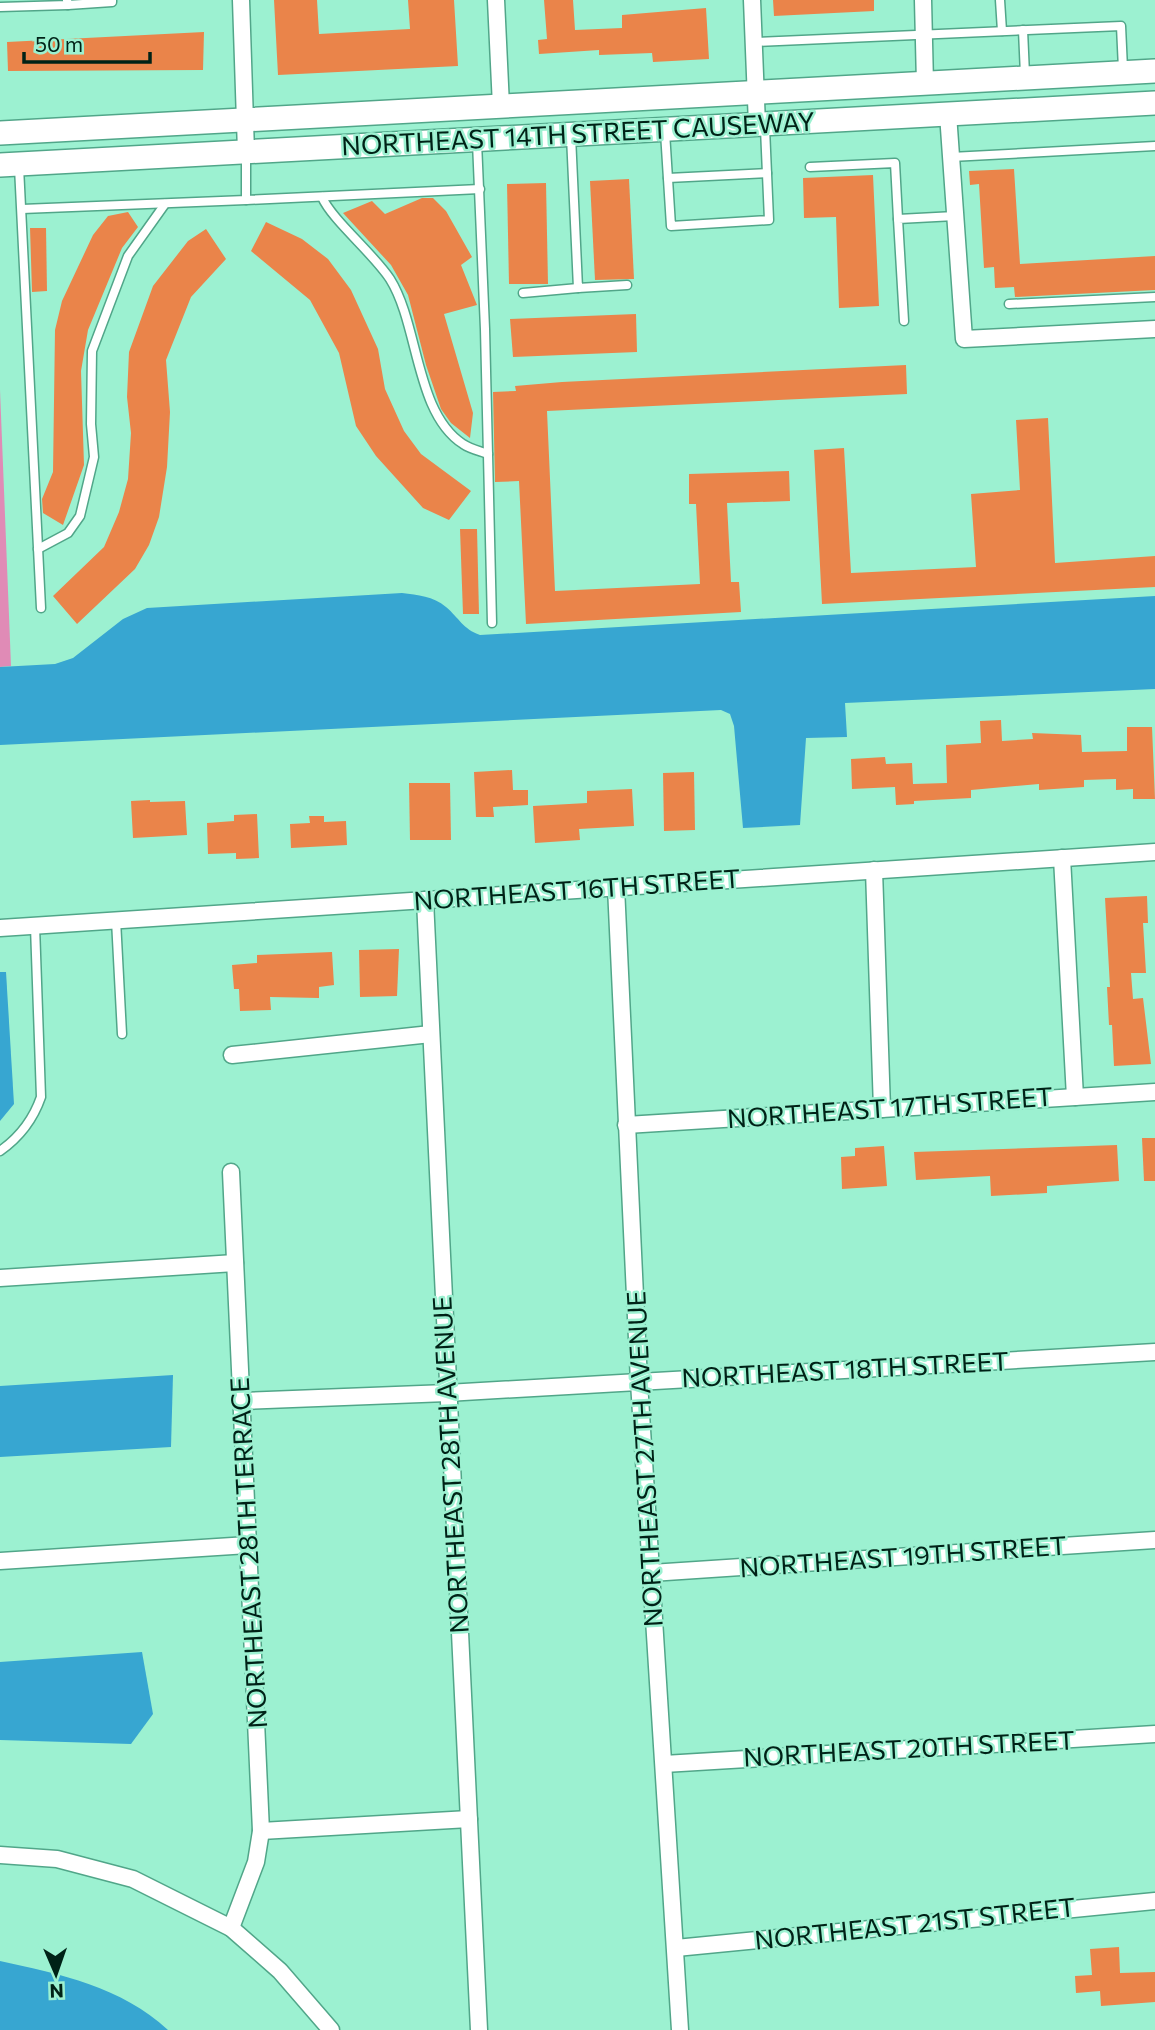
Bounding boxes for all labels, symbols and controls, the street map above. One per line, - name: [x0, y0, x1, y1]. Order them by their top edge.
- scale bar: [24, 21, 150, 65]
- text: 50 m: [35, 31, 83, 56]
- street label: NORTHEAST 14TH STREET CAUSEWAY: [340, 105, 815, 160]
- street label: NORTHEAST 16TH STREET: [412, 862, 741, 915]
- street label: NORTHEAST 17TH STREET: [726, 1080, 1054, 1133]
- street label: NORTHEAST 27TH AVENUE: [619, 1290, 668, 1628]
- street label: NORTHEAST 28TH AVENUE: [425, 1296, 474, 1634]
- street label: NORTHEAST 18TH STREET: [681, 1344, 1009, 1393]
- street label: NORTHEAST 28TH TERRACE: [223, 1377, 272, 1729]
- street label: NORTHEAST 19TH STREET: [738, 1529, 1067, 1582]
- street label: NORTHEAST 20TH STREET: [742, 1723, 1075, 1772]
- street label: NORTHEAST 21ST STREET: [753, 1890, 1077, 1955]
- north arrow: [21, 1939, 91, 2009]
- text: N: [49, 1980, 64, 2003]

